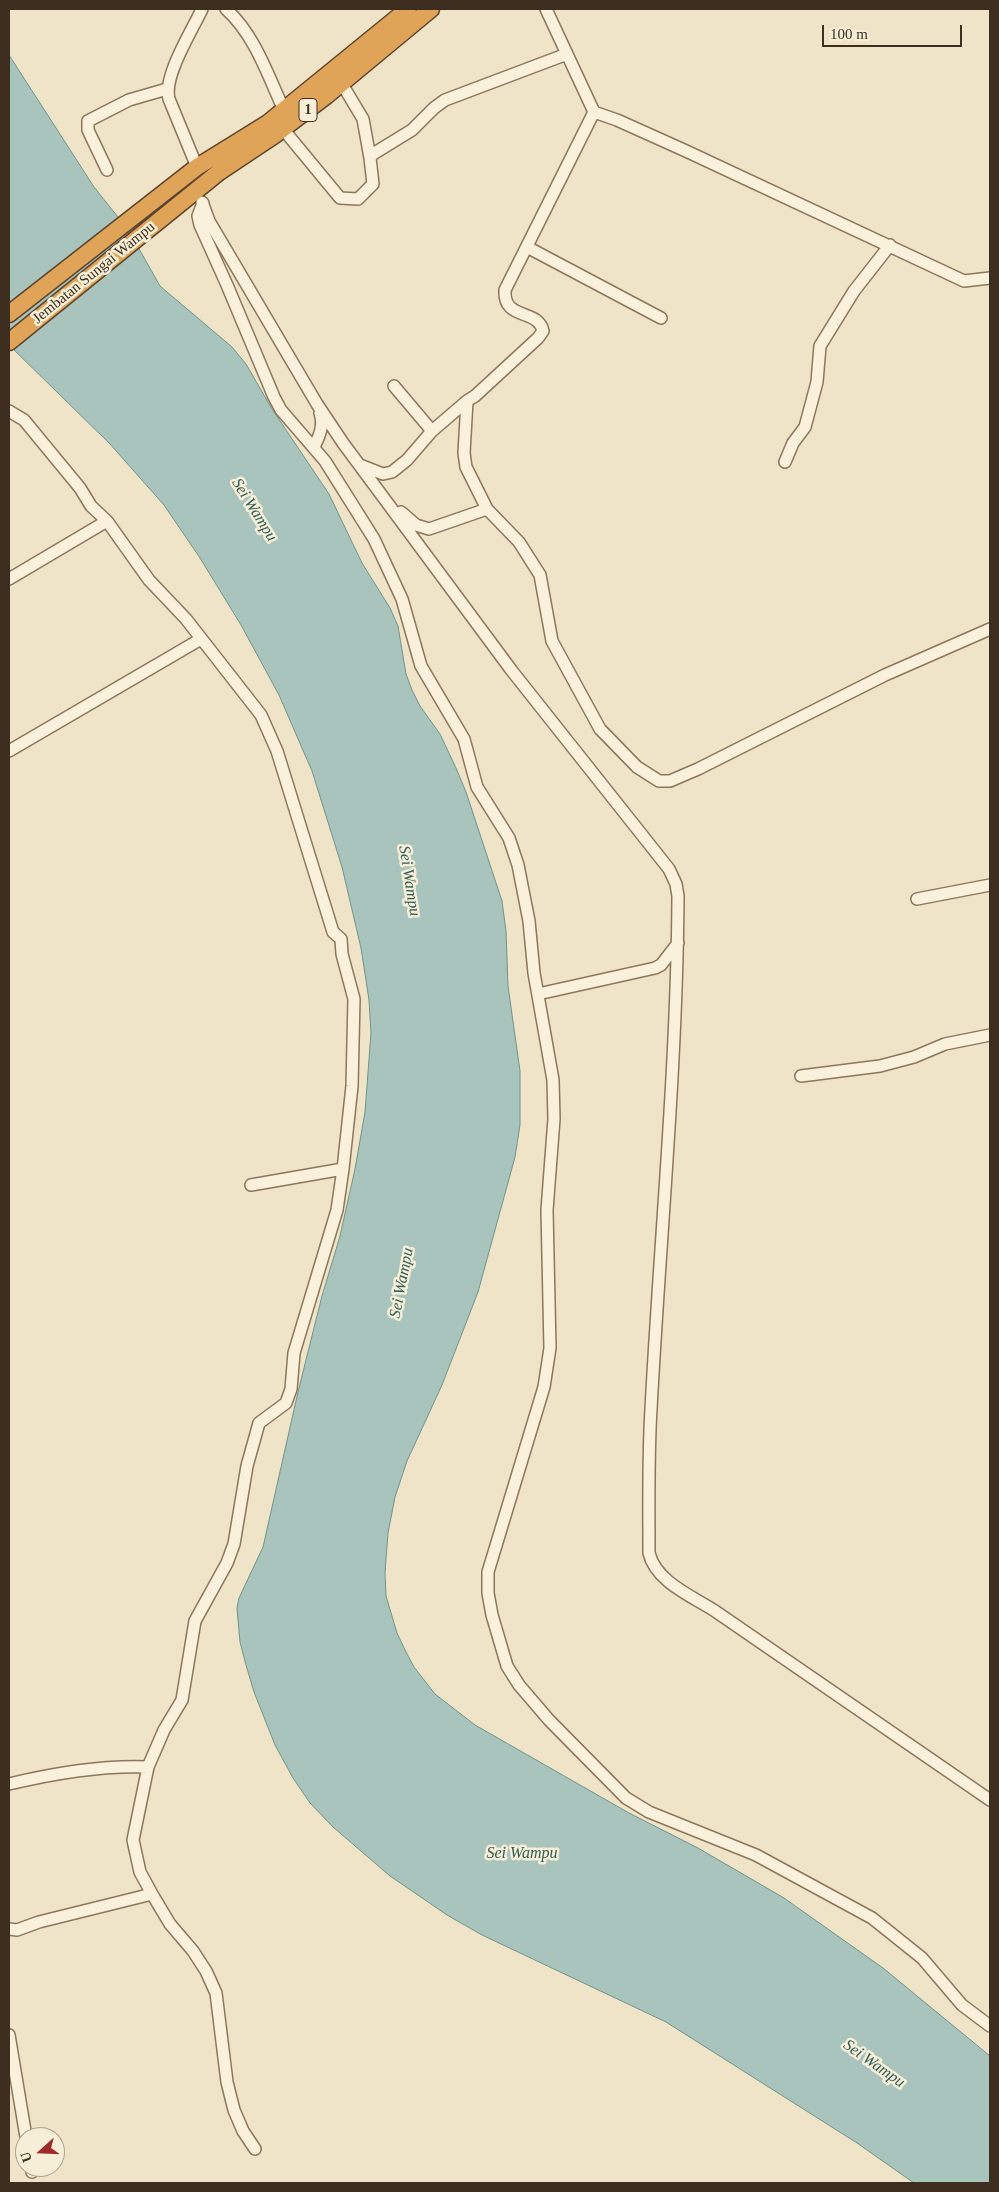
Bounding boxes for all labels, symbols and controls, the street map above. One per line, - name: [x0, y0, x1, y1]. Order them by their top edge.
- scale bar: [824, 15, 964, 47]
- text: 100 m: [830, 26, 868, 42]
- road number: 1: [299, 98, 317, 122]
- street label: Jembatan Sungai Wampu: [29, 218, 159, 328]
- water label: Sei Wampu: [227, 475, 281, 545]
- water label: Sei Wampu: [394, 844, 424, 918]
- water label: Sei Wampu: [386, 1246, 418, 1320]
- water label: Sei Wampu: [487, 1844, 557, 1864]
- water label: Sei Wampu: [839, 2036, 909, 2092]
- north arrow: [15, 2127, 65, 2177]
- text: U: [18, 2150, 35, 2164]

